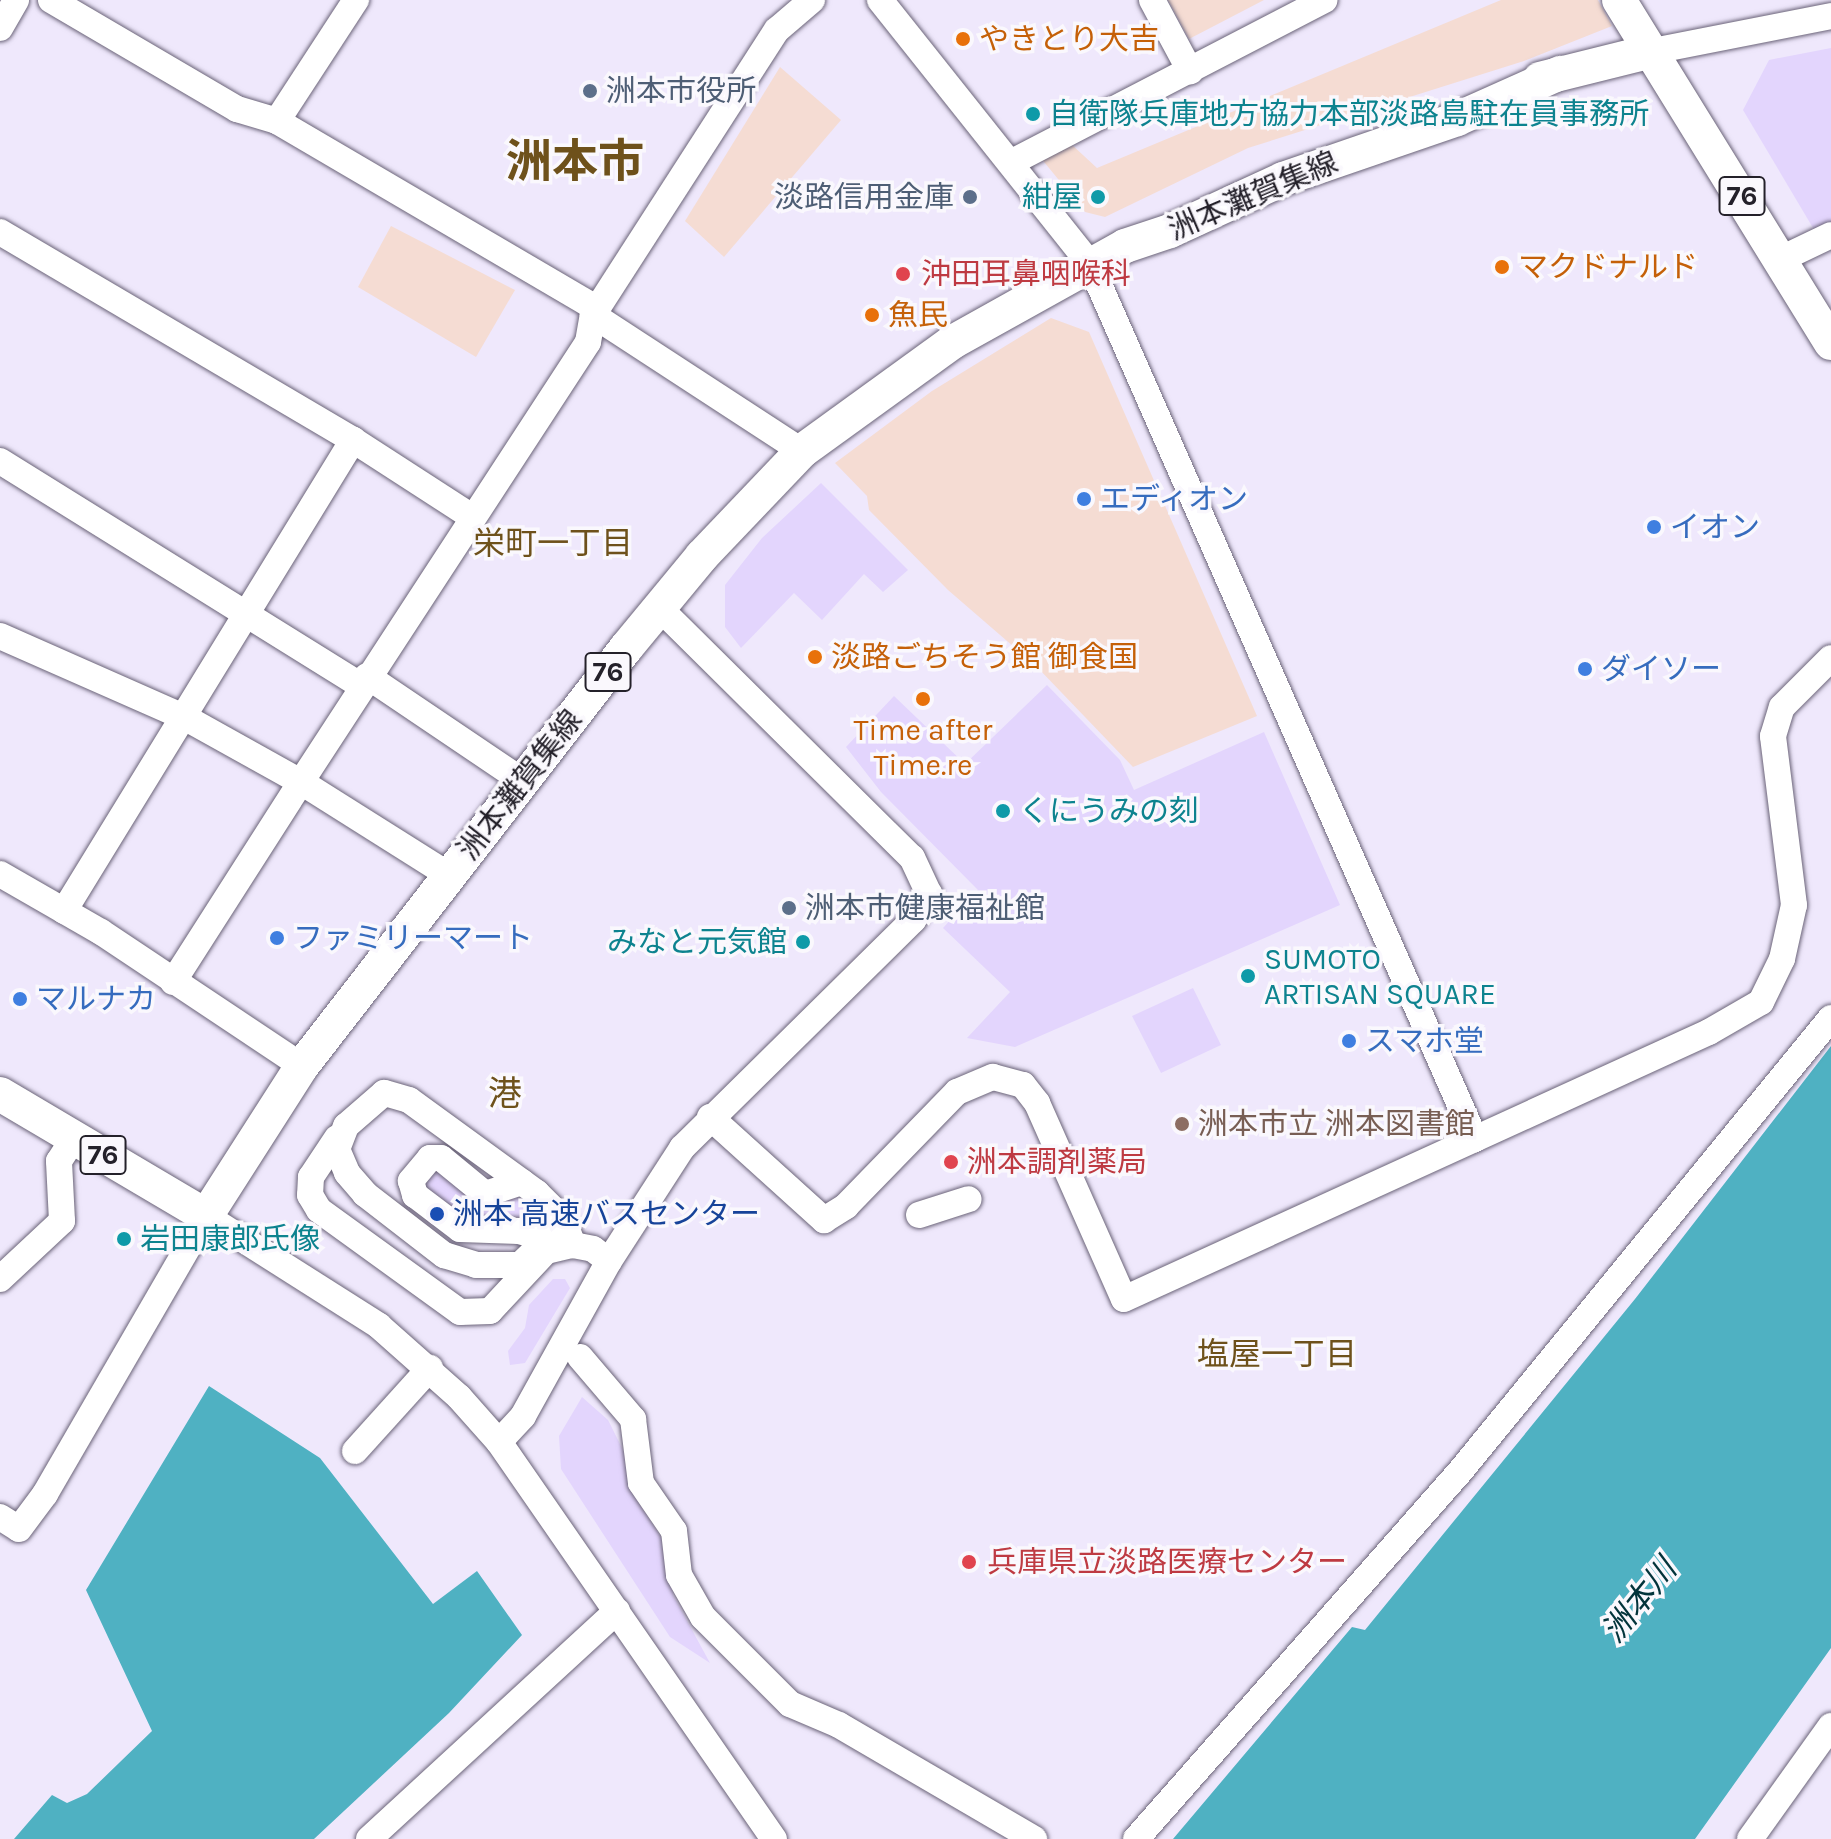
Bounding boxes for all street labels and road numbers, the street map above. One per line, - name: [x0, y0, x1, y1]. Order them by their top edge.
- street label: 洲本灘賀集線: [1163, 144, 1343, 248]
- road number: 76: [1718, 172, 1766, 220]
- road number: 76: [584, 648, 632, 696]
- street label: 洲本灘賀集線: [450, 703, 590, 867]
- road number: 76: [79, 1131, 127, 1179]

